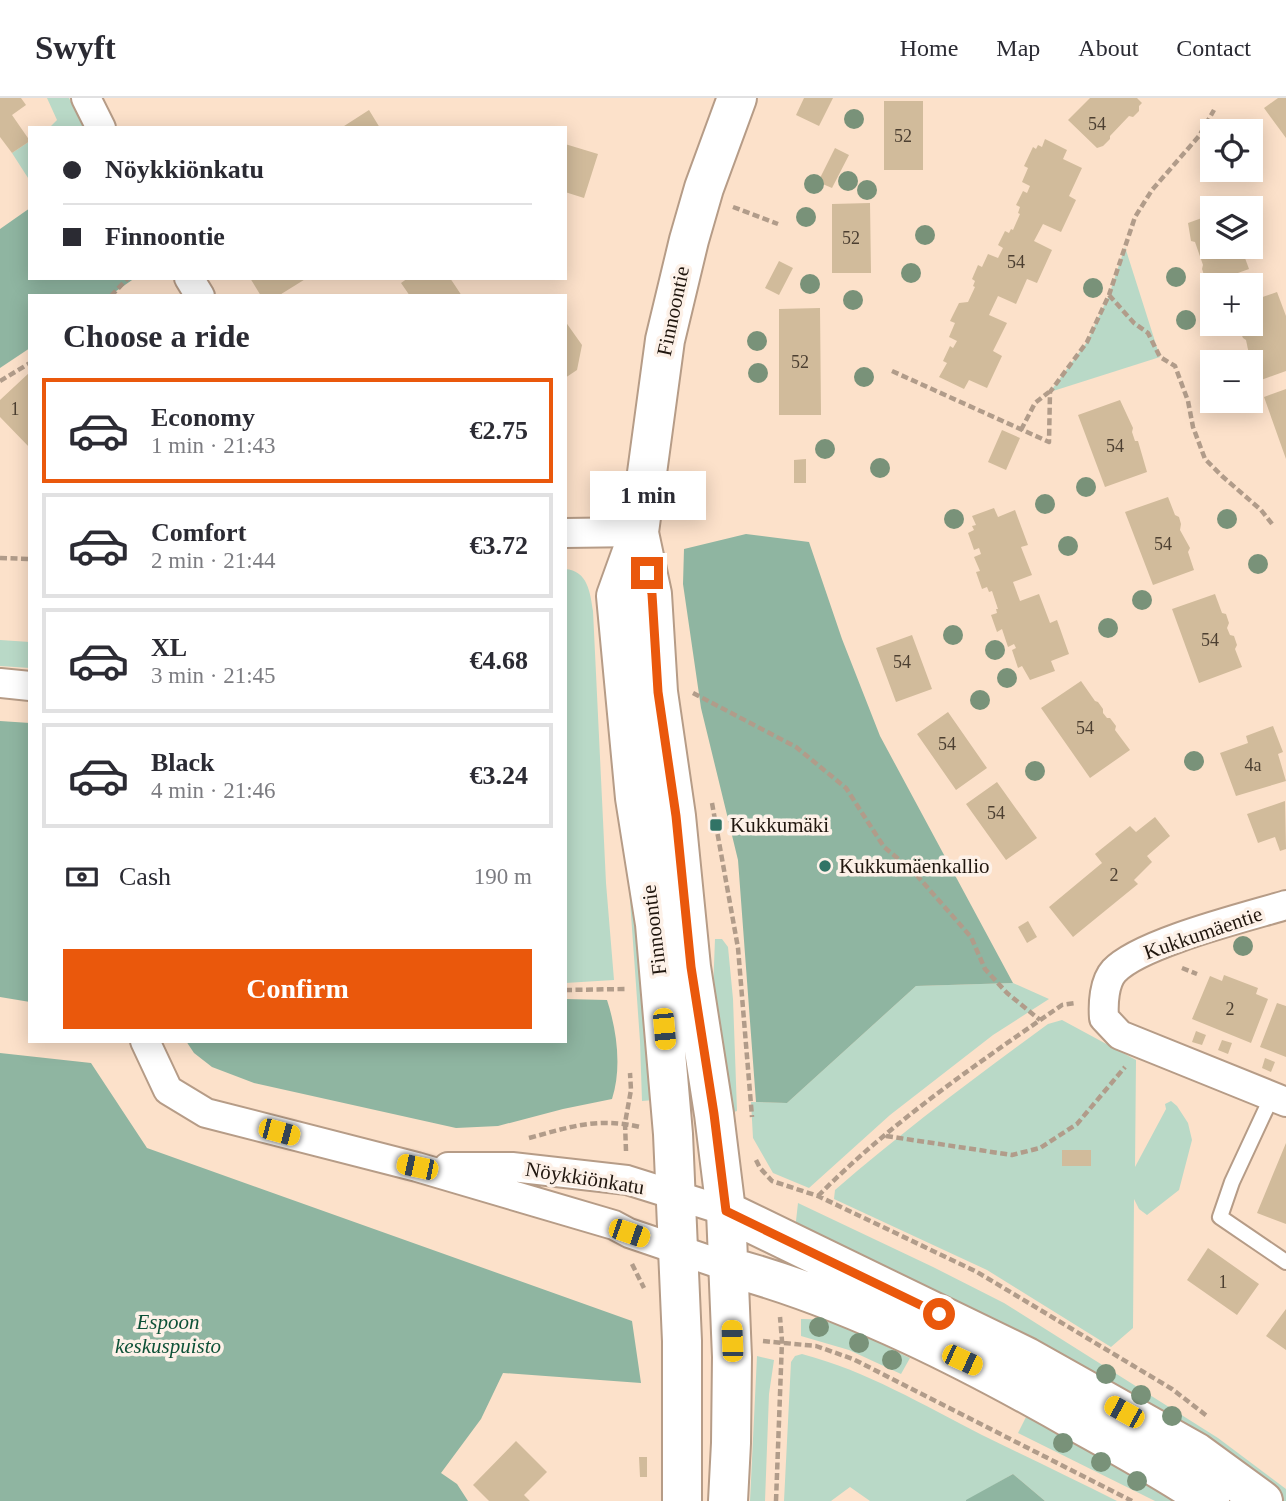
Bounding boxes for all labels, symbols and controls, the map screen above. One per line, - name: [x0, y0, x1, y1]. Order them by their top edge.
- text: Swyft: [35, 30, 116, 66]
- text: Home: [900, 35, 958, 61]
- text: Map: [996, 35, 1040, 61]
- text: About: [1078, 35, 1138, 61]
- text: Contact: [1176, 35, 1251, 61]
- house number: 54: [1088, 114, 1106, 134]
- map controls: [1200, 119, 1263, 413]
- button: locate: [1200, 119, 1263, 182]
- house number: 52: [894, 126, 912, 146]
- text: Nöykkiönkatu: [105, 155, 264, 184]
- button: layers: [1200, 196, 1263, 259]
- text: Finnoontie: [105, 222, 225, 251]
- house number: 52: [842, 228, 860, 248]
- house number: 54: [1007, 252, 1025, 272]
- street label: Finnoontie: [652, 264, 694, 358]
- button: +: [1200, 273, 1263, 336]
- text: Choose a ride: [63, 318, 250, 354]
- button: −: [1200, 350, 1263, 413]
- house number: 52: [791, 352, 809, 372]
- house number: 1: [11, 399, 20, 419]
- icon: car: [67, 399, 130, 462]
- text: Economy: [151, 403, 255, 432]
- text: €2.75: [470, 416, 528, 445]
- text: 1 min · 21:43: [151, 433, 276, 458]
- house number: 54: [1106, 436, 1124, 456]
- callout: 1 min: [589, 472, 705, 520]
- text: 1 min: [620, 483, 676, 508]
- icon: car: [67, 514, 130, 577]
- text: Comfort: [151, 518, 246, 547]
- text: €3.72: [470, 531, 528, 560]
- house number: 54: [1154, 534, 1172, 554]
- text: 2 min · 21:44: [151, 548, 276, 573]
- route end: [631, 557, 663, 589]
- icon: car: [67, 629, 130, 692]
- house number: 54: [1201, 630, 1219, 650]
- text: XL: [151, 633, 187, 662]
- text: €4.68: [470, 646, 528, 675]
- house number: 54: [893, 652, 911, 672]
- text: 3 min · 21:45: [151, 663, 276, 688]
- house number: 54: [1076, 718, 1094, 738]
- house number: 54: [938, 734, 956, 754]
- icon: car: [67, 744, 130, 807]
- text: Black: [151, 748, 215, 777]
- house number: 4a: [1245, 755, 1262, 775]
- text: €3.24: [470, 761, 528, 790]
- text: 4 min · 21:46: [151, 778, 276, 803]
- house number: 54: [987, 803, 1005, 823]
- place label: Kukkumäki: [730, 813, 829, 837]
- marker: Kukkumäki: [708, 817, 724, 833]
- place label: Kukkumäenkallio: [839, 854, 989, 878]
- icon: cash: [63, 858, 101, 896]
- marker: Kukkumäenkallio: [817, 858, 833, 874]
- text: Cash: [119, 862, 171, 891]
- text: 190 m: [474, 864, 532, 889]
- house number: 2: [1110, 865, 1119, 885]
- street label: Finnoontie: [637, 883, 671, 977]
- street label: Kukkumäentie: [1141, 902, 1265, 964]
- button: Confirm: [63, 949, 532, 1029]
- house number: 2: [1226, 999, 1235, 1019]
- car: [652, 1007, 677, 1051]
- car: [256, 1116, 303, 1148]
- car: [395, 1152, 440, 1182]
- street label: Nöykkiönkatu: [524, 1157, 647, 1199]
- car: [606, 1216, 653, 1250]
- house number: 1: [1219, 1272, 1228, 1292]
- route start: [923, 1298, 955, 1330]
- park label: Espoon keskuspuisto: [115, 1310, 221, 1358]
- car: [721, 1320, 744, 1362]
- car: [939, 1342, 986, 1378]
- car: [1101, 1393, 1148, 1431]

